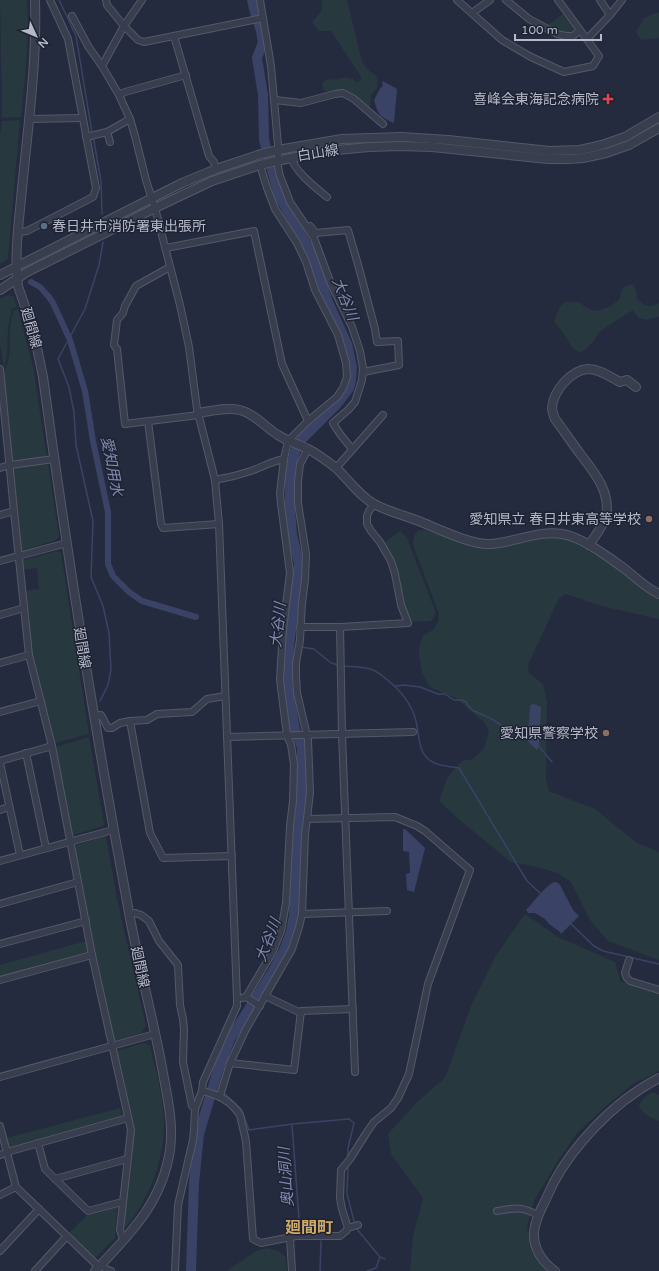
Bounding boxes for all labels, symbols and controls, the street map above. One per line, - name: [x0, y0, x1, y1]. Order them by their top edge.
- north arrow: [16, 16, 56, 56]
- scale bar: [515, 16, 601, 42]
- text: 100 m: [521, 23, 558, 37]
- text: N: [35, 35, 51, 50]
- place label: 喜峰会東海記念病院: [473, 91, 599, 108]
- marker: 喜峰会東海記念病院: [602, 93, 614, 105]
- street label: 白山線: [296, 141, 340, 165]
- place label: 春日井市消防署東出張所: [52, 218, 206, 235]
- marker: 春日井市消防署東出張所: [39, 221, 49, 231]
- water label: 大谷川: [328, 275, 363, 325]
- street label: 廻間線: [17, 305, 45, 351]
- water label: 愛知用水: [97, 435, 127, 499]
- place label: 愛知県立 春日井東高等学校: [469, 511, 641, 528]
- marker: 愛知県立 春日井東高等学校: [644, 514, 654, 524]
- water label: 大谷川: [267, 600, 290, 648]
- street label: 廻間線: [70, 626, 94, 670]
- place label: 愛知県警察学校: [500, 725, 598, 742]
- marker: 愛知県警察学校: [601, 728, 611, 738]
- water label: 大谷川: [252, 914, 285, 964]
- street label: 廻間線: [127, 945, 153, 989]
- water label: 奥山洞川: [275, 1144, 297, 1208]
- district label: 廻間町: [285, 1218, 333, 1238]

